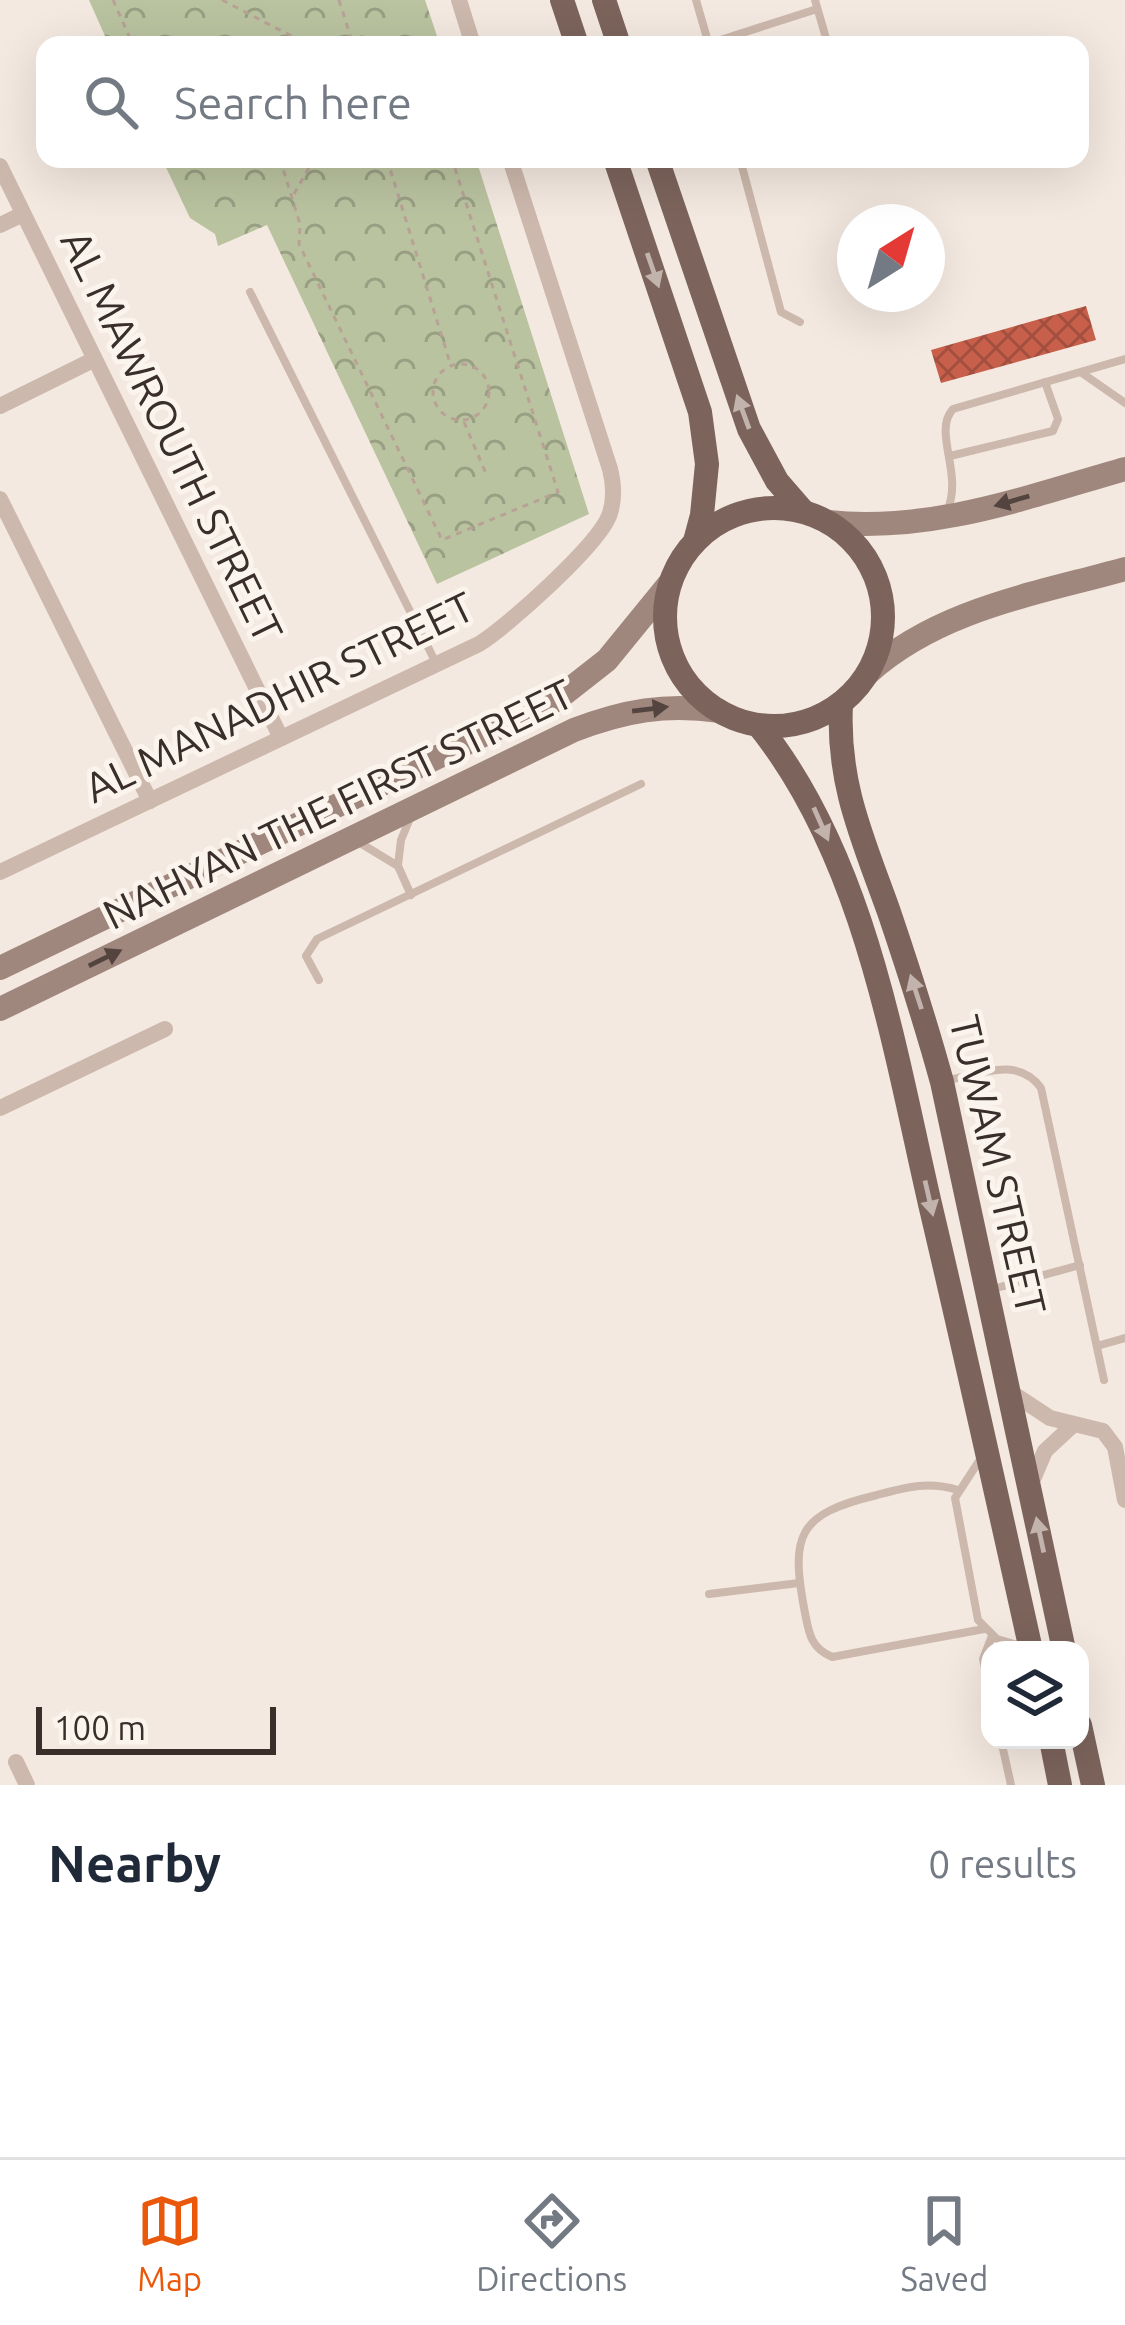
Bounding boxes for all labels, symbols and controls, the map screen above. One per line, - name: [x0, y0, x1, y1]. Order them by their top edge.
- search box: [36, 36, 1089, 168]
- icon: search: [78, 69, 144, 135]
- text: Search here: [174, 77, 412, 128]
- north arrow: [837, 204, 945, 312]
- street label: AL MAWROUTH STREET: [52, 222, 293, 649]
- one-way arrow: [644, 252, 663, 289]
- one-way arrow: [733, 394, 751, 430]
- one-way arrow: [994, 492, 1031, 511]
- street label: AL MANADHIR STREET: [77, 582, 481, 811]
- street label: NAHYAN THE FIRST STREET: [95, 669, 580, 938]
- one-way arrow: [631, 700, 669, 719]
- one-way arrow: [812, 807, 832, 842]
- one-way arrow: [88, 948, 123, 968]
- one-way arrow: [906, 974, 924, 1010]
- street label: TUWAM STREET: [941, 1011, 1056, 1319]
- one-way arrow: [920, 1180, 939, 1217]
- one-way arrow: [1030, 1516, 1049, 1554]
- map controls: [981, 1641, 1089, 1749]
- button: layers: [981, 1641, 1089, 1749]
- scale bar: [36, 1701, 276, 1754]
- text: 100 m: [54, 1709, 146, 1746]
- text: Nearby: [48, 1834, 221, 1892]
- text: 0 results: [928, 1842, 1077, 1885]
- tab: Map: [137, 2188, 203, 2297]
- tab: Directions: [476, 2188, 627, 2297]
- tab: Saved: [900, 2188, 988, 2297]

